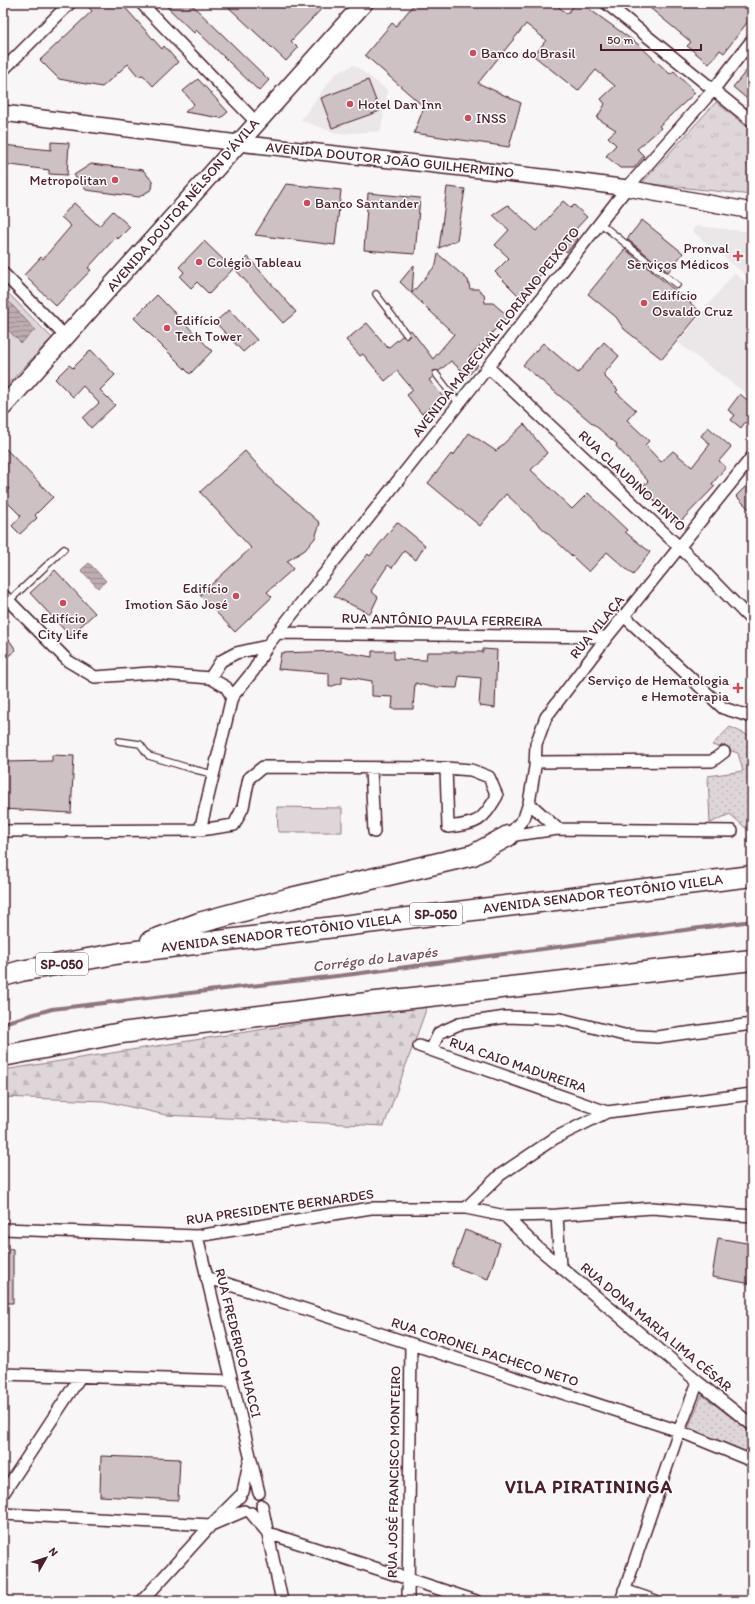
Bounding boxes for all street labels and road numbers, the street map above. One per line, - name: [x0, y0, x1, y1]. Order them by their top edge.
- street label: AVENIDA DOUTOR NÉLSON D'ÁVILA: [103, 115, 263, 295]
- street label: AVENIDA DOUTOR JOÃO GUILHERMINO: [265, 138, 515, 182]
- street label: AVENIDA MARECHAL FLORIANO PEIXOTO: [409, 223, 583, 441]
- street label: RUA CLAUDINO PINTO: [575, 427, 689, 535]
- street label: RUA VILAÇA: [566, 592, 628, 662]
- street label: RUA ANTÔNIO PAULA FERREIRA: [342, 610, 542, 630]
- street label: AVENIDA SENADOR TEOTÔNIO VILELA: [482, 871, 724, 917]
- road number: SP-050: [410, 903, 462, 925]
- street label: AVENIDA SENADOR TEOTÔNIO VILELA: [160, 910, 402, 956]
- road number: SP-050: [36, 953, 88, 975]
- street label: RUA CAIO MADUREIRA: [447, 1034, 589, 1096]
- street label: RUA PRESIDENTE BERNARDES: [185, 1185, 375, 1229]
- street label: RUA DONA MARIA LIMA CÉSAR: [577, 1259, 735, 1395]
- street label: RUA FREDERICO MIACCI: [211, 1266, 265, 1420]
- street label: RUA CORONEL PACHECO NETO: [389, 1314, 581, 1390]
- street label: RUA JOSÉ FRANCISCO MONTEIRO: [384, 1366, 404, 1578]

